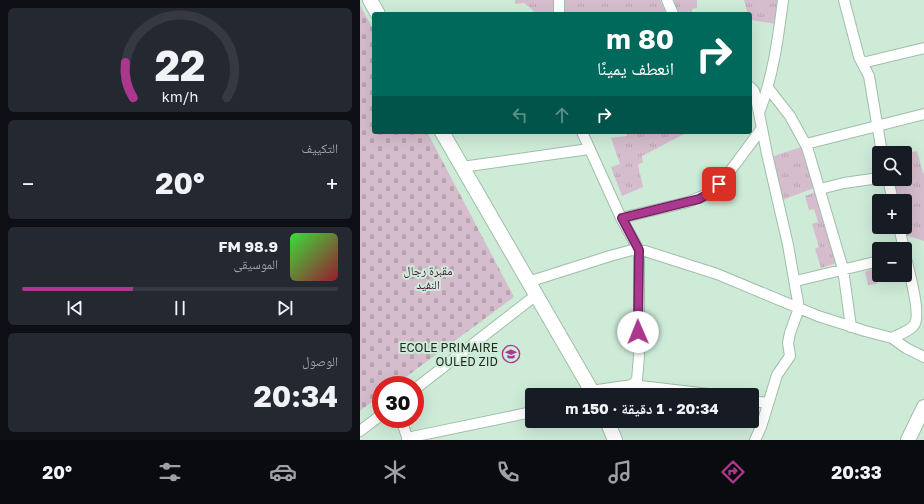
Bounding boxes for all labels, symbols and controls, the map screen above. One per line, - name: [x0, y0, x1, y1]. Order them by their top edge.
- text: 80 m: [606, 22, 674, 55]
- icon: right: [688, 28, 740, 80]
- text: 22: [155, 40, 205, 90]
- text: انعطف يمينًا: [597, 57, 674, 79]
- text: km/h: [162, 88, 198, 105]
- icon: left: [509, 104, 531, 126]
- icon: ahead: [551, 104, 573, 126]
- icon: right: [593, 104, 615, 126]
- text: التكييف: [302, 140, 338, 156]
- map controls: [872, 146, 912, 282]
- button: search: [872, 146, 912, 186]
- text: 20°: [155, 165, 205, 201]
- pin: [702, 167, 736, 201]
- text: −: [22, 170, 34, 197]
- text: +: [326, 170, 338, 197]
- icon: arrive: [708, 173, 730, 195]
- button: +: [872, 194, 912, 234]
- text: 98.9 FM: [219, 237, 278, 255]
- button: −: [872, 242, 912, 282]
- text: الموسيقى: [234, 256, 278, 272]
- park label: مقبرة رجال النفيد: [404, 263, 452, 292]
- icon: previous: [64, 297, 86, 319]
- icon: pause: [169, 297, 191, 319]
- icon: next: [274, 297, 296, 319]
- position arrow: [617, 311, 659, 353]
- place label: ECOLE PRIMAIRE OULED ZID: [399, 340, 498, 369]
- school or university icon: ECOLE PRIMAIRE OULED ZID: [501, 344, 521, 364]
- text: الوصول: [302, 353, 338, 369]
- speed limit sign: 30: [372, 376, 424, 428]
- text: 20:34: [254, 378, 338, 414]
- text: 20:34 · 1 دقيقة · 150 m: [565, 399, 719, 417]
- icon: filters: [156, 458, 184, 486]
- icon: car: [269, 458, 297, 486]
- icon: climate: [381, 458, 409, 486]
- icon: phone: [494, 458, 522, 486]
- icon: music: [606, 458, 634, 486]
- icon: directions: [719, 458, 747, 486]
- text: 20°: [42, 461, 72, 483]
- text: 20:33: [831, 461, 882, 483]

